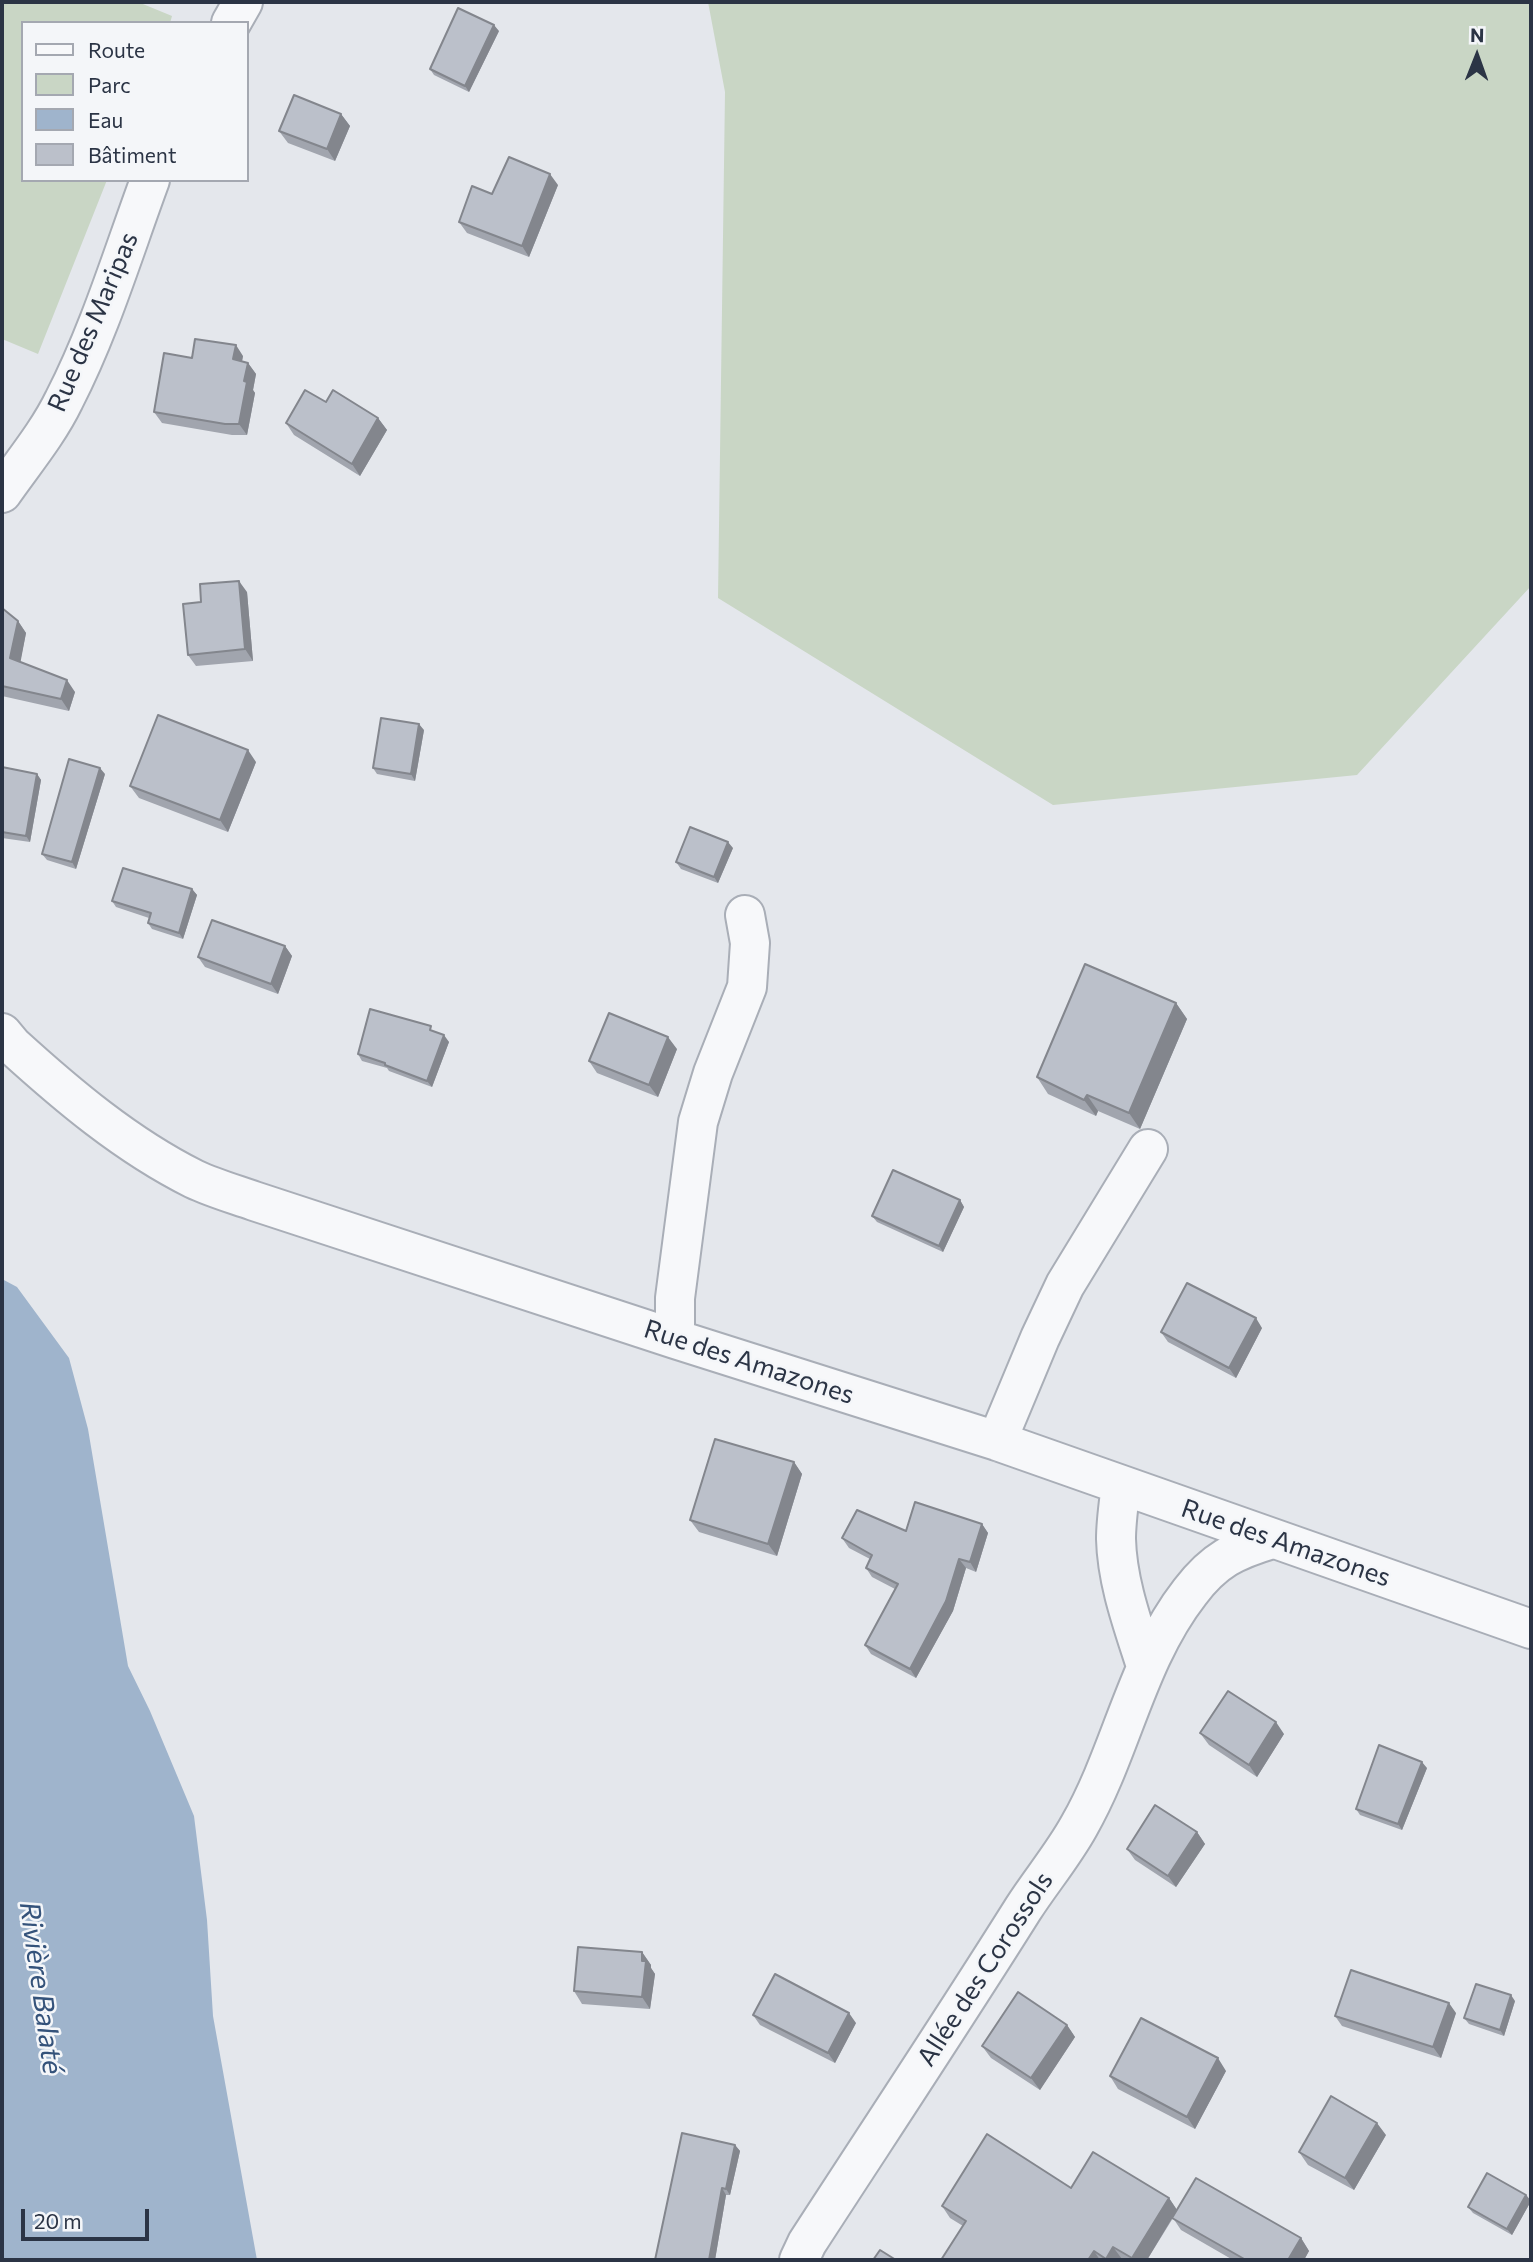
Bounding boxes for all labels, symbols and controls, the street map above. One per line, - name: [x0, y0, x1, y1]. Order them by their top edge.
- legend: [21, 21, 248, 182]
- north arrow: [1442, 21, 1512, 91]
- text: N: [1470, 23, 1485, 46]
- text: Route: [88, 37, 145, 62]
- text: Parc: [88, 72, 131, 97]
- text: Eau: [88, 107, 123, 132]
- text: Bâtiment: [88, 142, 177, 167]
- street label: Rue des Maripas: [41, 227, 145, 417]
- street label: Rue des Amazones: [640, 1313, 858, 1411]
- street label: Rue des Amazones: [1177, 1493, 1395, 1593]
- street label: Allée des Corossols: [911, 1866, 1059, 2072]
- water label: Rivière Balaté: [12, 1900, 70, 2076]
- scale bar: [24, 2196, 152, 2240]
- text: 20 m: [34, 2208, 82, 2233]

